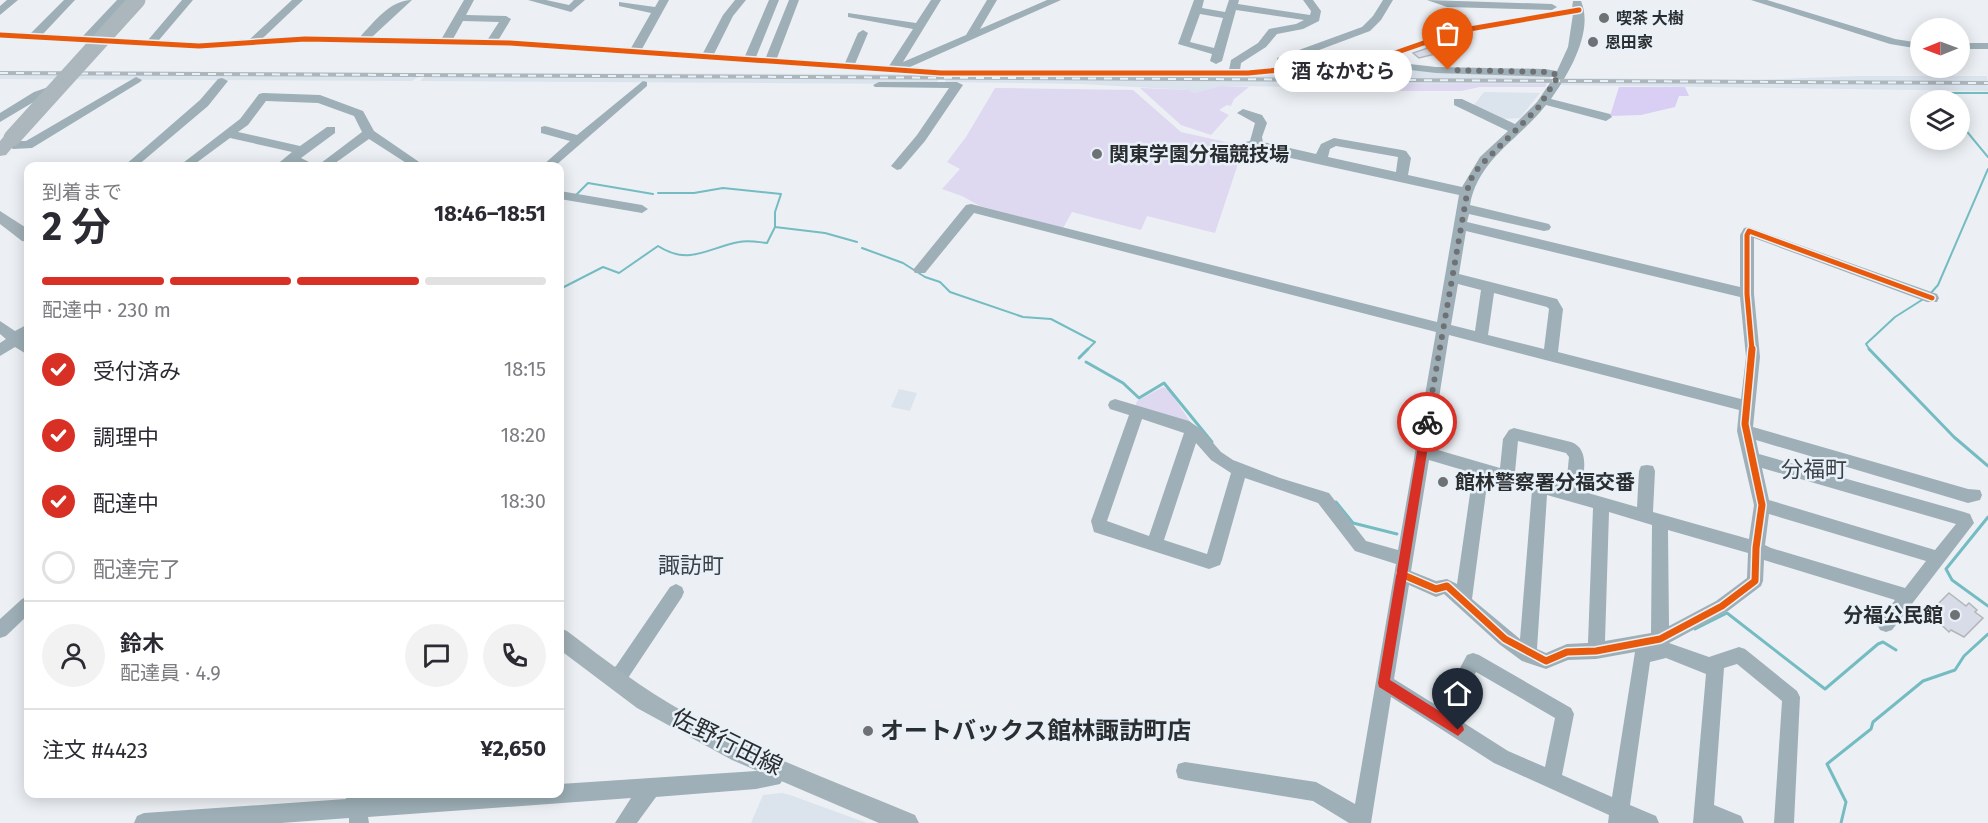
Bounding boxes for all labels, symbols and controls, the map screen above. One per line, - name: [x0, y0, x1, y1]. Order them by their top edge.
- pin: [1422, 8, 1473, 70]
- place label: 喫茶 大樹: [1616, 9, 1684, 28]
- marker: 喫茶 大樹: [1597, 11, 1611, 25]
- icon: bag: [1431, 17, 1464, 50]
- north arrow: [1910, 18, 1970, 78]
- map controls: [1910, 18, 1970, 150]
- place label: 恩田家: [1605, 33, 1653, 52]
- marker: 恩田家: [1586, 35, 1600, 49]
- callout: 酒 なかむら: [1274, 49, 1412, 91]
- text: 酒 なかむら: [1291, 59, 1395, 83]
- button: layers: [1910, 90, 1970, 150]
- place label: 関東学園分福競技場: [1109, 142, 1289, 166]
- marker: 関東学園分福競技場: [1090, 147, 1104, 161]
- text: 到着まで: [42, 180, 122, 204]
- text: 18:46–18:51: [434, 200, 546, 227]
- text: 2 分: [42, 204, 110, 250]
- text: 配達中 · 230 m: [42, 298, 171, 322]
- icon: check: [42, 353, 75, 386]
- text: 18:15: [504, 357, 546, 381]
- text: 受付済み: [93, 358, 181, 385]
- courier: [1397, 392, 1457, 452]
- icon: bike: [1411, 406, 1444, 439]
- icon: check: [42, 419, 75, 452]
- text: 18:20: [500, 423, 546, 447]
- text: 調理中: [93, 424, 159, 451]
- district label: 分福町: [1781, 456, 1847, 483]
- place label: 館林警察署分福交番: [1455, 470, 1635, 494]
- marker: 館林警察署分福交番: [1436, 475, 1450, 489]
- icon: check: [42, 485, 75, 518]
- text: 18:30: [500, 489, 546, 513]
- text: 配達中: [93, 490, 159, 517]
- district label: 諏訪町: [658, 552, 724, 579]
- text: 配達完了: [93, 556, 181, 583]
- place label: 分福公民館: [1843, 603, 1943, 627]
- marker: 分福公民館: [1948, 608, 1962, 622]
- button: person: [42, 624, 105, 687]
- button: chat: [405, 624, 468, 687]
- button: phone: [483, 624, 546, 687]
- text: 鈴木: [120, 630, 164, 657]
- text: 配達員 · 4.9: [120, 661, 221, 685]
- pin: [1432, 668, 1483, 730]
- icon: home: [1441, 677, 1474, 710]
- street label: 佐野行田線: [667, 703, 787, 781]
- place label: オートバックス館林諏訪町店: [880, 717, 1191, 745]
- marker: オートバックス館林諏訪町店: [861, 724, 875, 738]
- text: ¥2,650: [480, 735, 546, 762]
- text: 注文 #4423: [42, 737, 148, 764]

